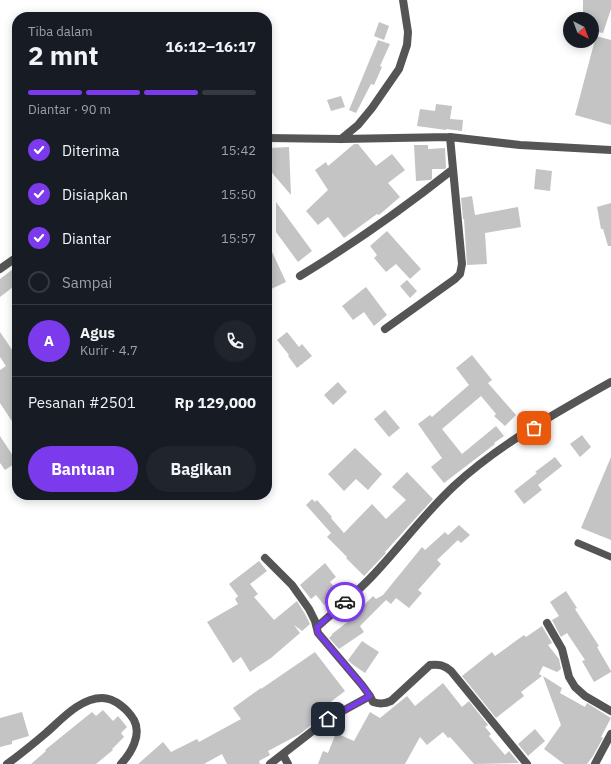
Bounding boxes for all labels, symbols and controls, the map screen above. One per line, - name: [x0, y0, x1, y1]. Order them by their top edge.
- north arrow: [563, 12, 599, 48]
- map controls: [563, 12, 599, 48]
- text: Tiba dalam: [28, 23, 93, 40]
- text: 16:12–16:17: [165, 37, 256, 56]
- text: 2 mnt: [28, 38, 98, 72]
- text: Diantar · 90 m: [28, 101, 111, 118]
- icon: check: [28, 139, 50, 161]
- text: Diterima: [62, 141, 120, 160]
- text: 15:42: [221, 142, 256, 159]
- icon: check: [28, 183, 50, 205]
- text: Disiapkan: [62, 185, 128, 204]
- text: 15:50: [221, 186, 256, 203]
- icon: check: [28, 227, 50, 249]
- text: Diantar: [62, 229, 111, 248]
- text: 15:57: [221, 230, 256, 247]
- text: Sampai: [62, 273, 112, 292]
- button: phone: [214, 320, 256, 362]
- text: Agus: [80, 323, 115, 342]
- text: A: [44, 331, 54, 350]
- text: Kurir · 4.7: [80, 342, 138, 359]
- text: Pesanan #2501: [28, 393, 136, 412]
- text: Rp 129,000: [175, 393, 256, 412]
- pin: [517, 411, 551, 445]
- icon: bag: [523, 417, 545, 439]
- button: Bantuan: [28, 446, 138, 492]
- button: Bagikan: [146, 446, 256, 492]
- courier: [325, 582, 365, 622]
- icon: car: [334, 591, 356, 613]
- pin: [311, 702, 345, 736]
- icon: home: [317, 708, 339, 730]

